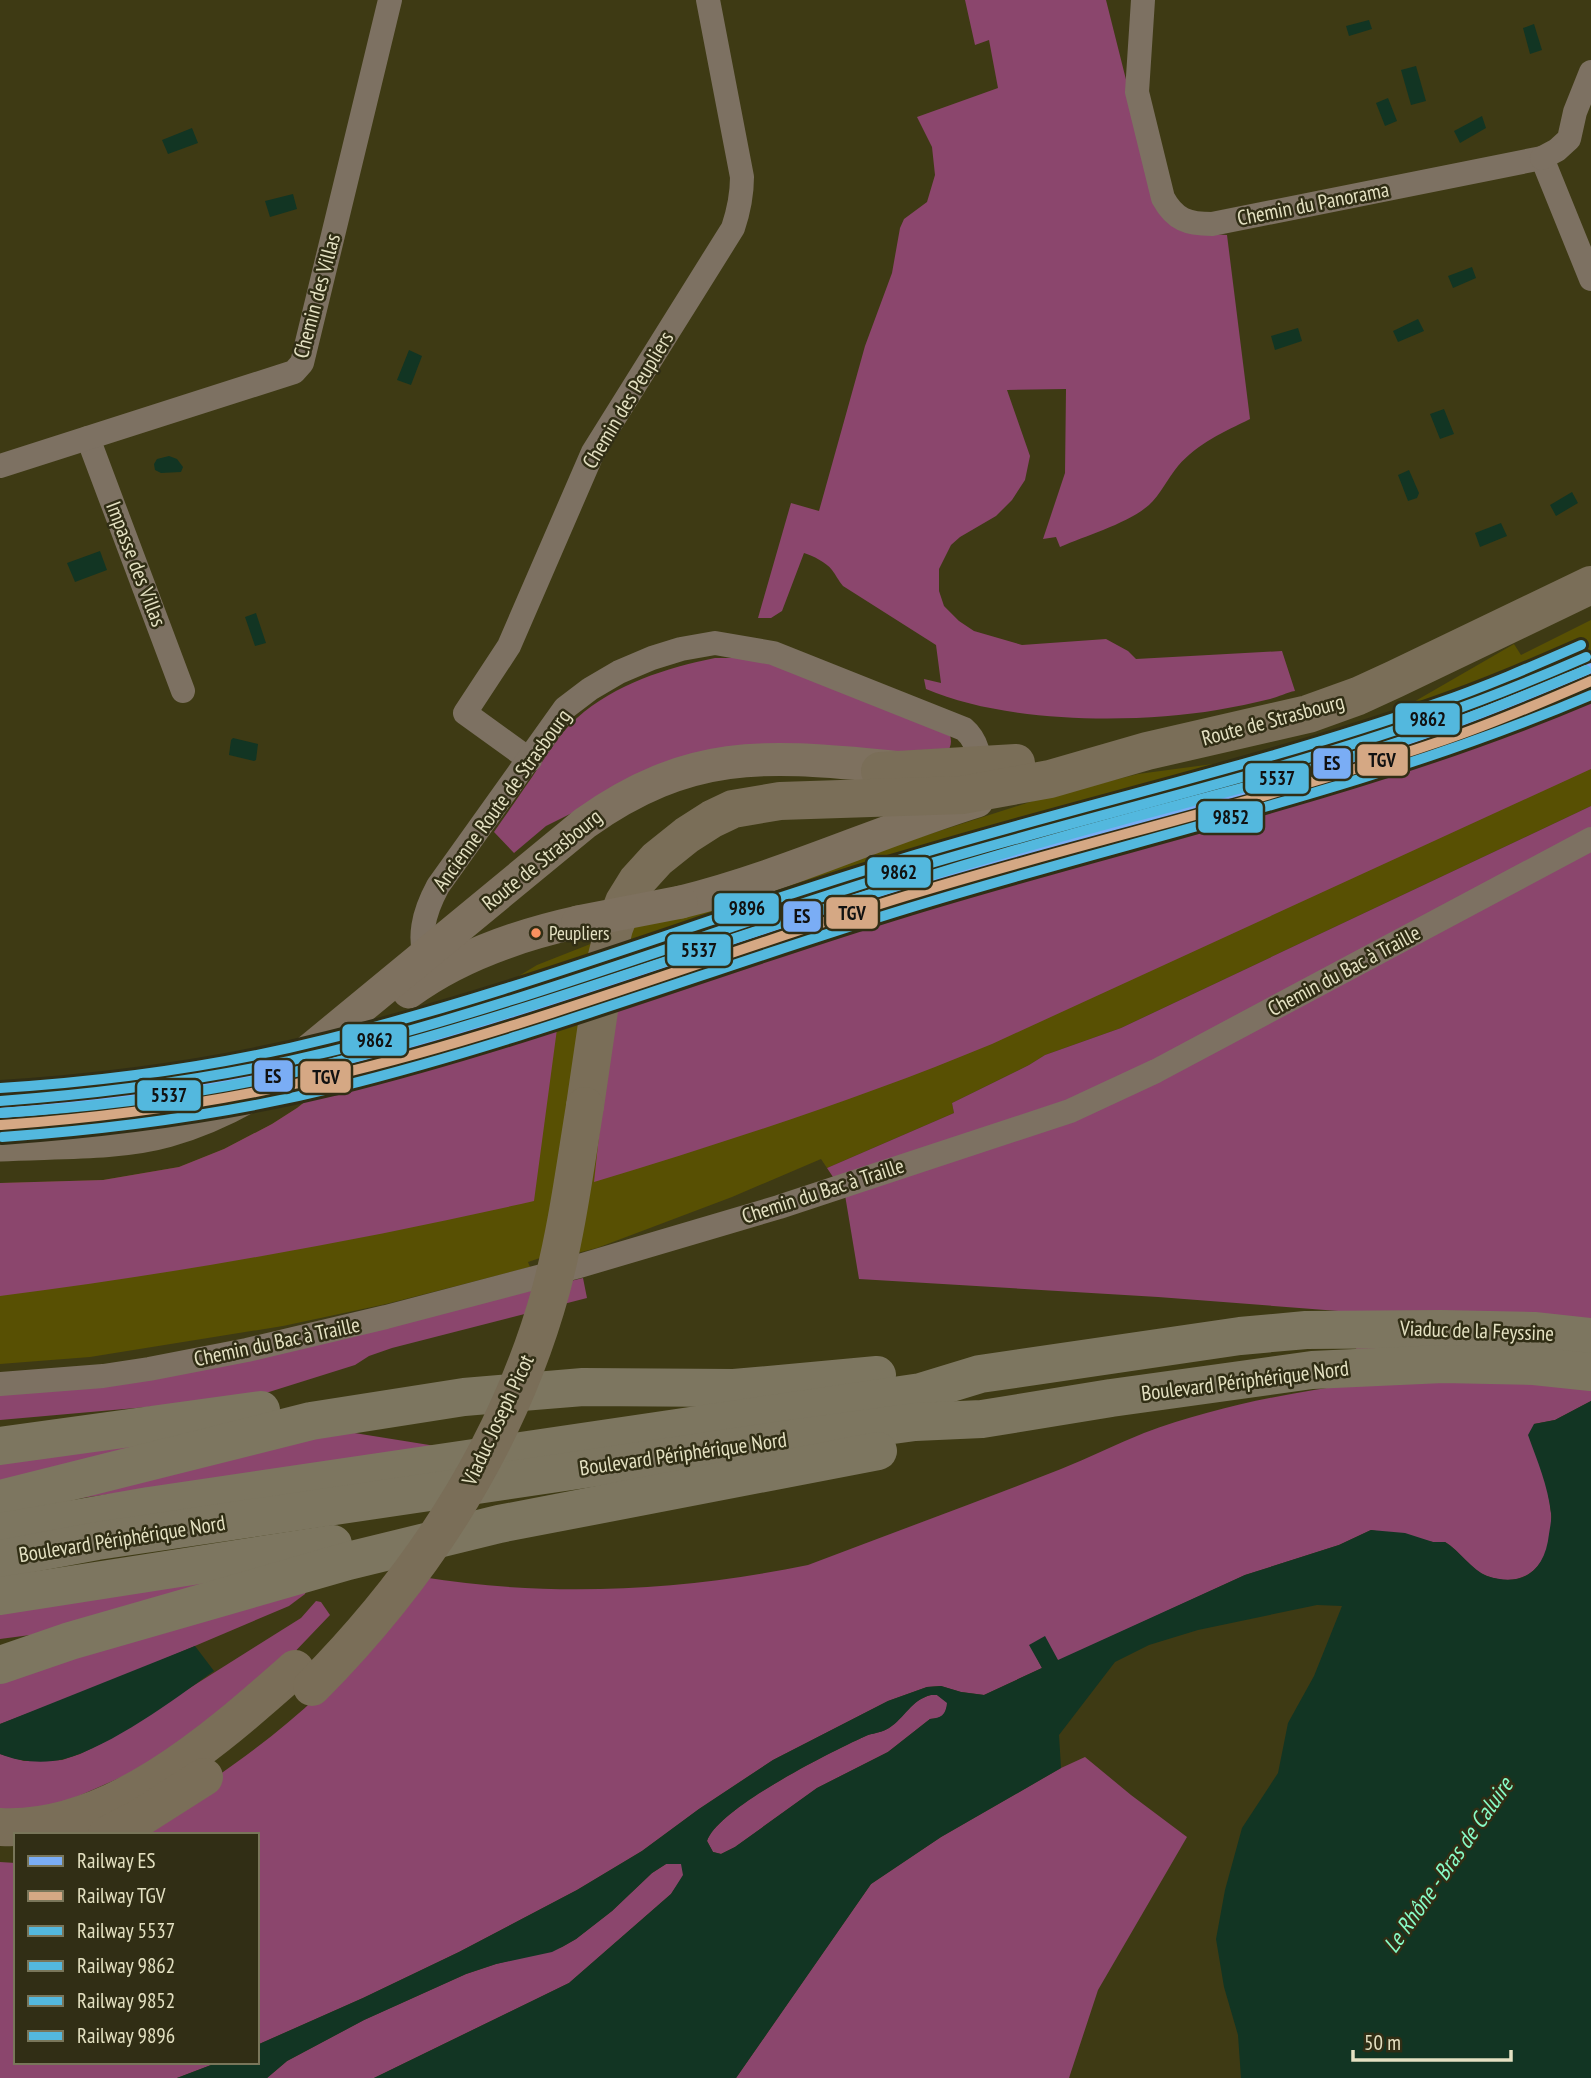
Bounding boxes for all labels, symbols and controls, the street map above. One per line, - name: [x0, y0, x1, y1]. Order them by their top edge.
- street label: Chemin du Panorama: [1235, 176, 1391, 231]
- street label: Chemin des Villas: [287, 231, 346, 361]
- street label: Chemin des Peupliers: [576, 326, 679, 473]
- street label: Impasse des Villas: [100, 497, 173, 630]
- street label: Route de Strasbourg: [1199, 688, 1347, 752]
- line badge: 9862: [1394, 702, 1461, 736]
- street label: Ancienne Route de Strasbourg: [428, 704, 576, 896]
- text: 9862: [1410, 707, 1446, 731]
- line badge: TGV: [1356, 743, 1409, 777]
- line badge: ES: [1312, 747, 1352, 780]
- text: TGV: [1368, 748, 1396, 772]
- text: ES: [1324, 751, 1340, 775]
- line badge: 5537: [1244, 762, 1310, 795]
- text: 5537: [1259, 766, 1295, 790]
- line badge: 9852: [1197, 800, 1264, 834]
- street label: Route de Strasbourg: [477, 804, 607, 916]
- text: 9852: [1213, 805, 1249, 829]
- line badge: 9862: [866, 856, 932, 889]
- text: 9862: [881, 860, 917, 884]
- line badge: 9896: [713, 892, 780, 925]
- text: 9896: [729, 896, 765, 920]
- line badge: TGV: [825, 896, 879, 930]
- line badge: ES: [782, 900, 822, 933]
- text: TGV: [838, 901, 866, 925]
- text: ES: [794, 904, 810, 928]
- street label: Chemin du Bac à Traille: [1263, 919, 1425, 1022]
- place label: Peupliers: [549, 921, 609, 945]
- marker: Peupliers: [529, 926, 543, 940]
- line badge: 5537: [666, 933, 732, 967]
- text: 5537: [681, 938, 717, 962]
- line badge: 9862: [341, 1023, 408, 1057]
- text: 9862: [357, 1028, 393, 1052]
- line badge: ES: [253, 1059, 294, 1093]
- line badge: TGV: [299, 1060, 352, 1094]
- text: ES: [265, 1064, 281, 1088]
- text: TGV: [312, 1065, 340, 1089]
- line badge: 5537: [136, 1079, 202, 1112]
- text: 5537: [151, 1083, 187, 1107]
- street label: Chemin du Bac à Traille: [738, 1152, 907, 1229]
- street label: Chemin du Bac à Traille: [191, 1311, 362, 1372]
- street label: Viaduc de la Feyssine: [1399, 1314, 1554, 1347]
- street label: Viaduc Joseph Picot: [455, 1350, 540, 1490]
- street label: Boulevard Périphérique Nord: [1140, 1354, 1350, 1407]
- street label: Boulevard Périphérique Nord: [578, 1426, 788, 1481]
- street label: Boulevard Périphérique Nord: [17, 1509, 227, 1568]
- water label: Le Rhône - Bras de Caluire: [1376, 1770, 1520, 1958]
- legend: [14, 1833, 259, 2064]
- text: Railway ES: [77, 1847, 155, 1874]
- text: Railway TGV: [77, 1882, 166, 1909]
- text: Railway 5537: [77, 1917, 175, 1944]
- text: Railway 9862: [77, 1952, 175, 1979]
- text: Railway 9852: [77, 1987, 175, 2014]
- scale bar: [1353, 2018, 1510, 2062]
- text: Railway 9896: [77, 2022, 175, 2049]
- text: 50 m: [1364, 2029, 1401, 2056]

